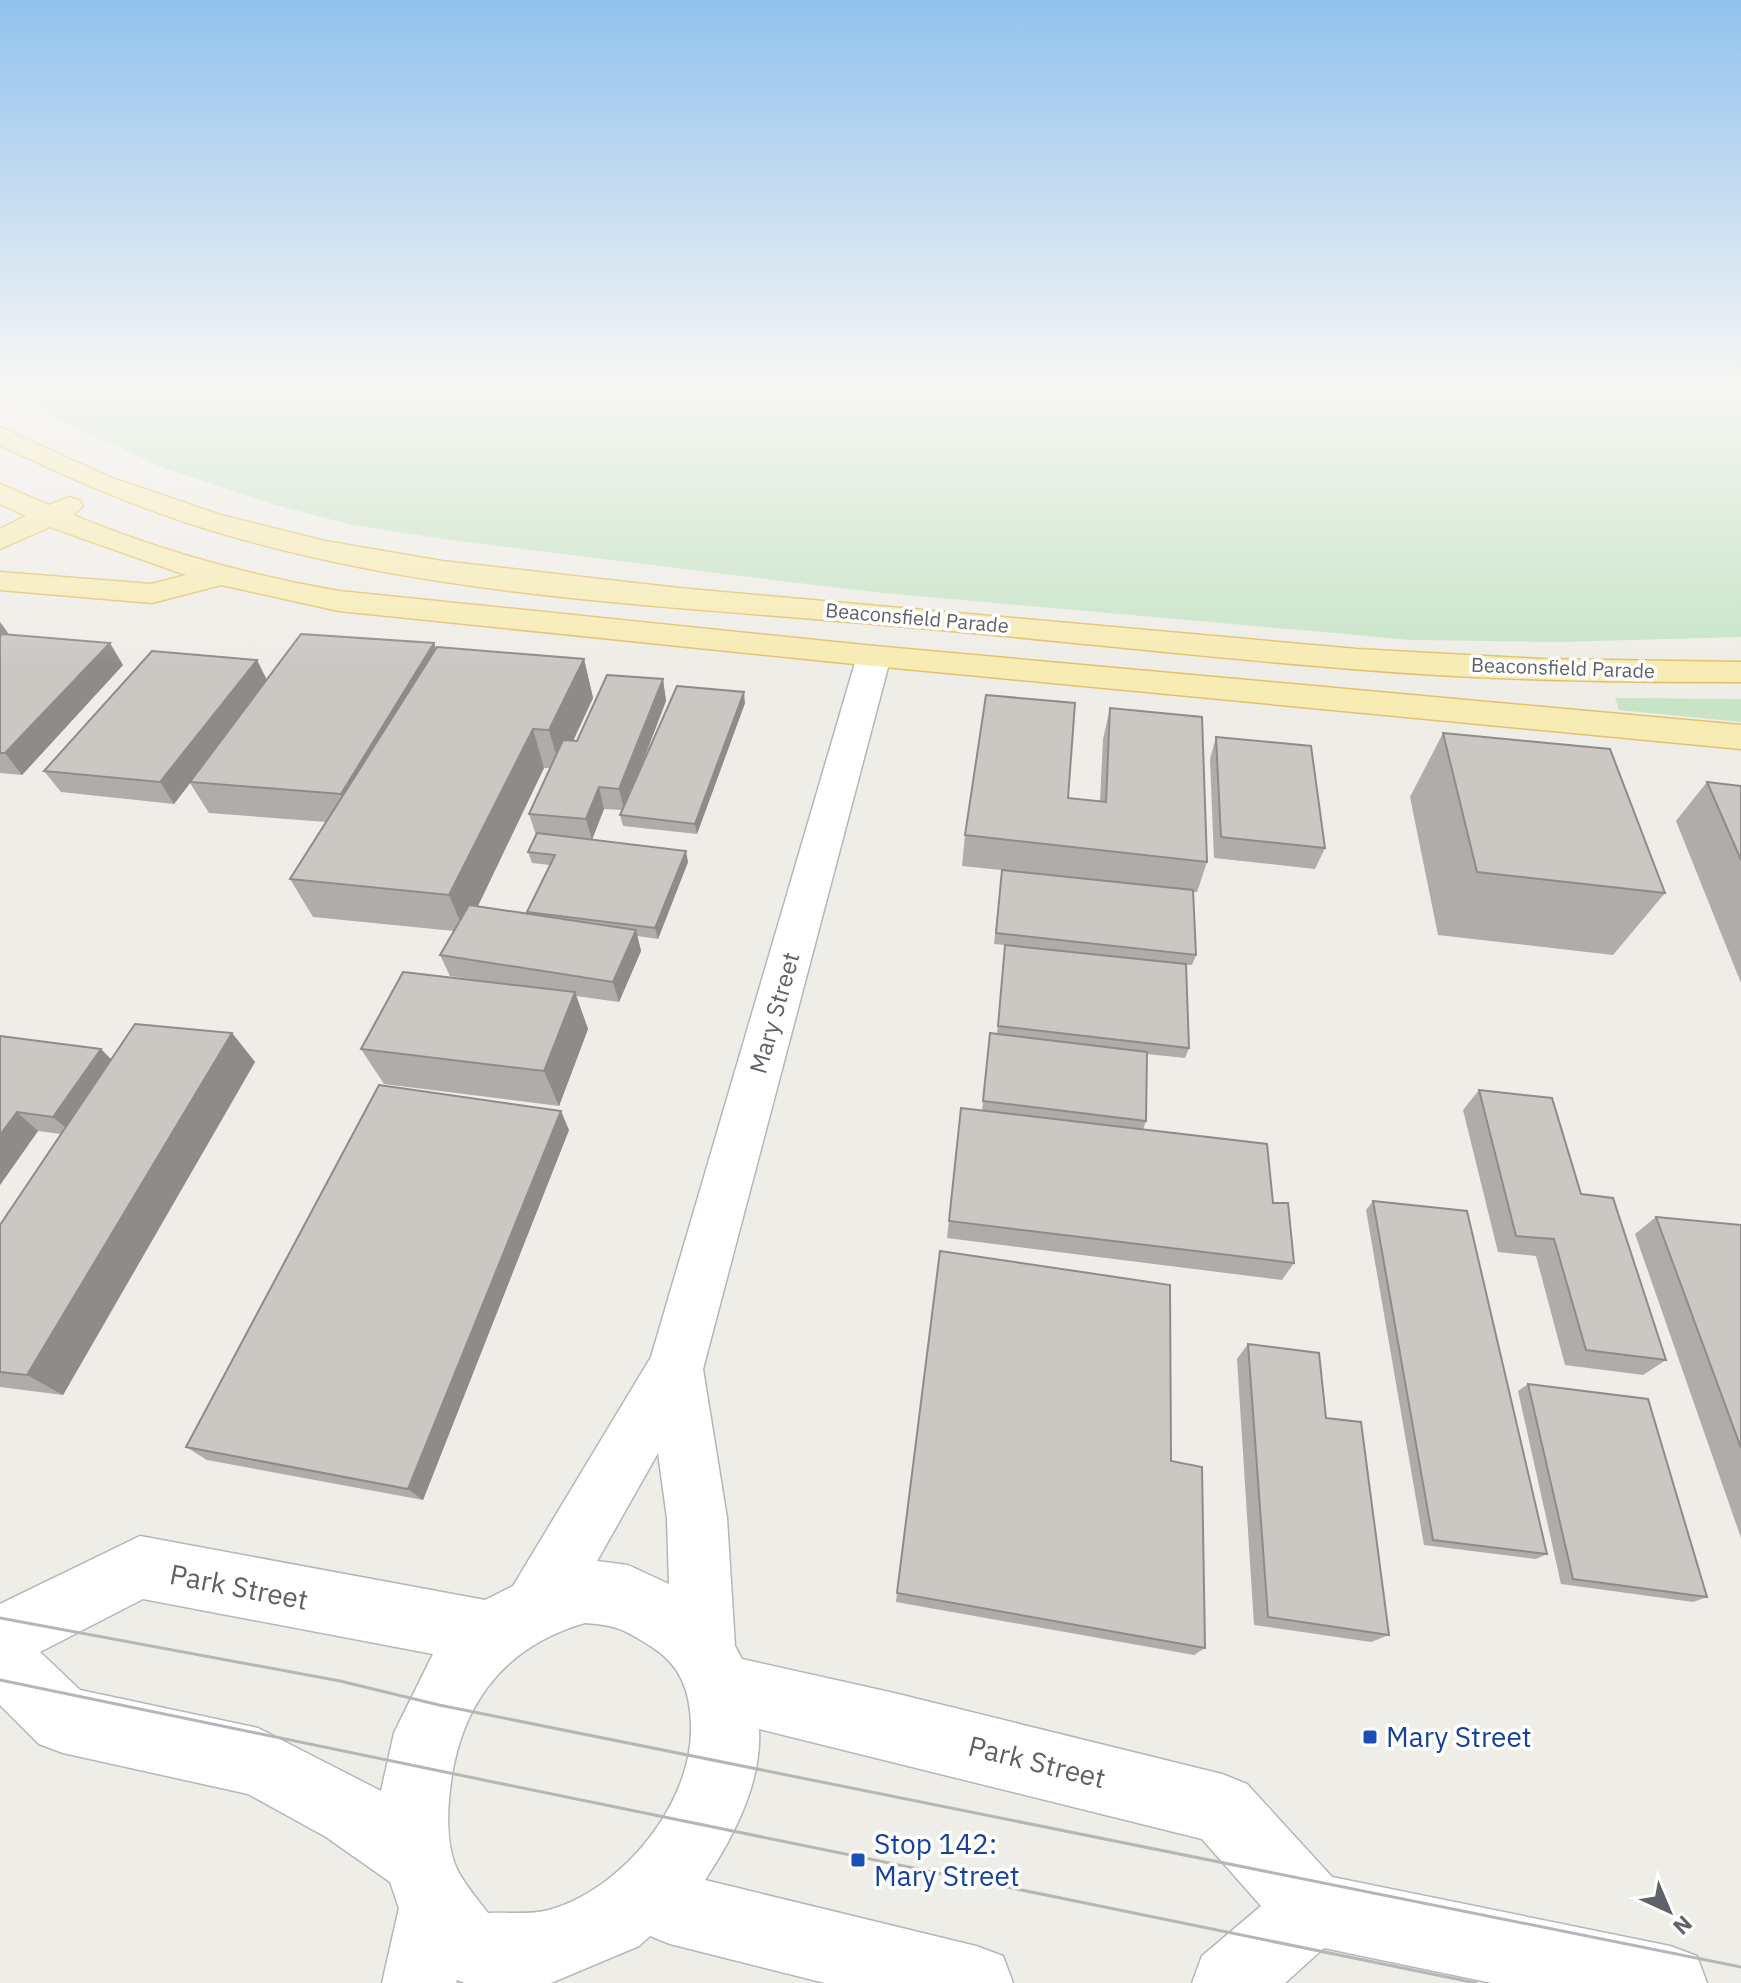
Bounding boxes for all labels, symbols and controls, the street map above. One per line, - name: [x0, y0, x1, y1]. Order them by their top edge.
- street label: Beaconsfield Parade: [824, 596, 1010, 639]
- street label: Beaconsfield Parade: [1471, 651, 1655, 684]
- street label: Mary Street: [741, 948, 807, 1077]
- street label: Park Street: [167, 1555, 311, 1618]
- place label: Mary Street: [1386, 1718, 1532, 1755]
- street label: Park Street: [965, 1727, 1110, 1796]
- marker: Mary Street: [1361, 1728, 1379, 1746]
- place label: Stop 142: Mary Street: [874, 1825, 1020, 1894]
- marker: Stop 142: Mary Street: [849, 1851, 867, 1869]
- north arrow: [1629, 1871, 1709, 1951]
- text: N: [1667, 1910, 1699, 1942]

